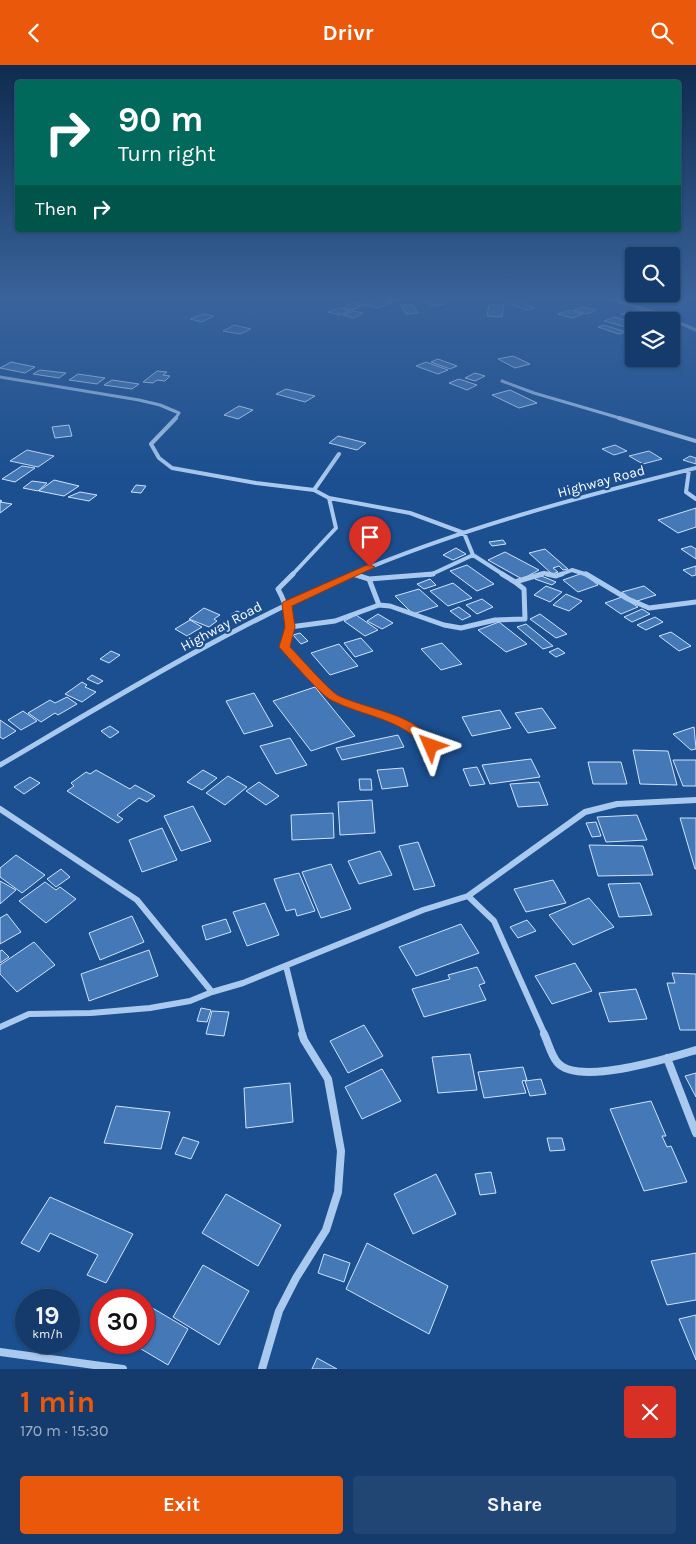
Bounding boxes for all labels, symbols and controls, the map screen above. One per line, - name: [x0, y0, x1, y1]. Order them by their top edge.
- icon: back: [20, 19, 48, 47]
- icon: search: [648, 19, 676, 47]
- text: Drivr: [322, 20, 374, 46]
- text: 90 m: [118, 99, 204, 140]
- icon: right: [35, 100, 100, 165]
- text: Turn right: [118, 141, 216, 167]
- icon: right: [87, 195, 115, 223]
- text: Then: [35, 198, 77, 220]
- map controls: [625, 247, 680, 367]
- button: search: [625, 247, 680, 302]
- button: layers: [625, 312, 680, 367]
- street label: Highway Road: [556, 462, 647, 501]
- pin: [349, 516, 391, 567]
- icon: arrive: [356, 523, 384, 551]
- street label: Highway Road: [178, 598, 265, 655]
- position arrow: [404, 719, 456, 771]
- speed limit sign: 30: [90, 1289, 155, 1354]
- text: 19: [35, 1301, 60, 1330]
- text: km/h: [32, 1327, 63, 1341]
- text: 1 min: [20, 1384, 95, 1420]
- button: close: [624, 1386, 676, 1438]
- text: 170 m · 15:30: [20, 1421, 108, 1440]
- button: Exit: [20, 1476, 343, 1534]
- button: Share: [353, 1476, 676, 1534]

